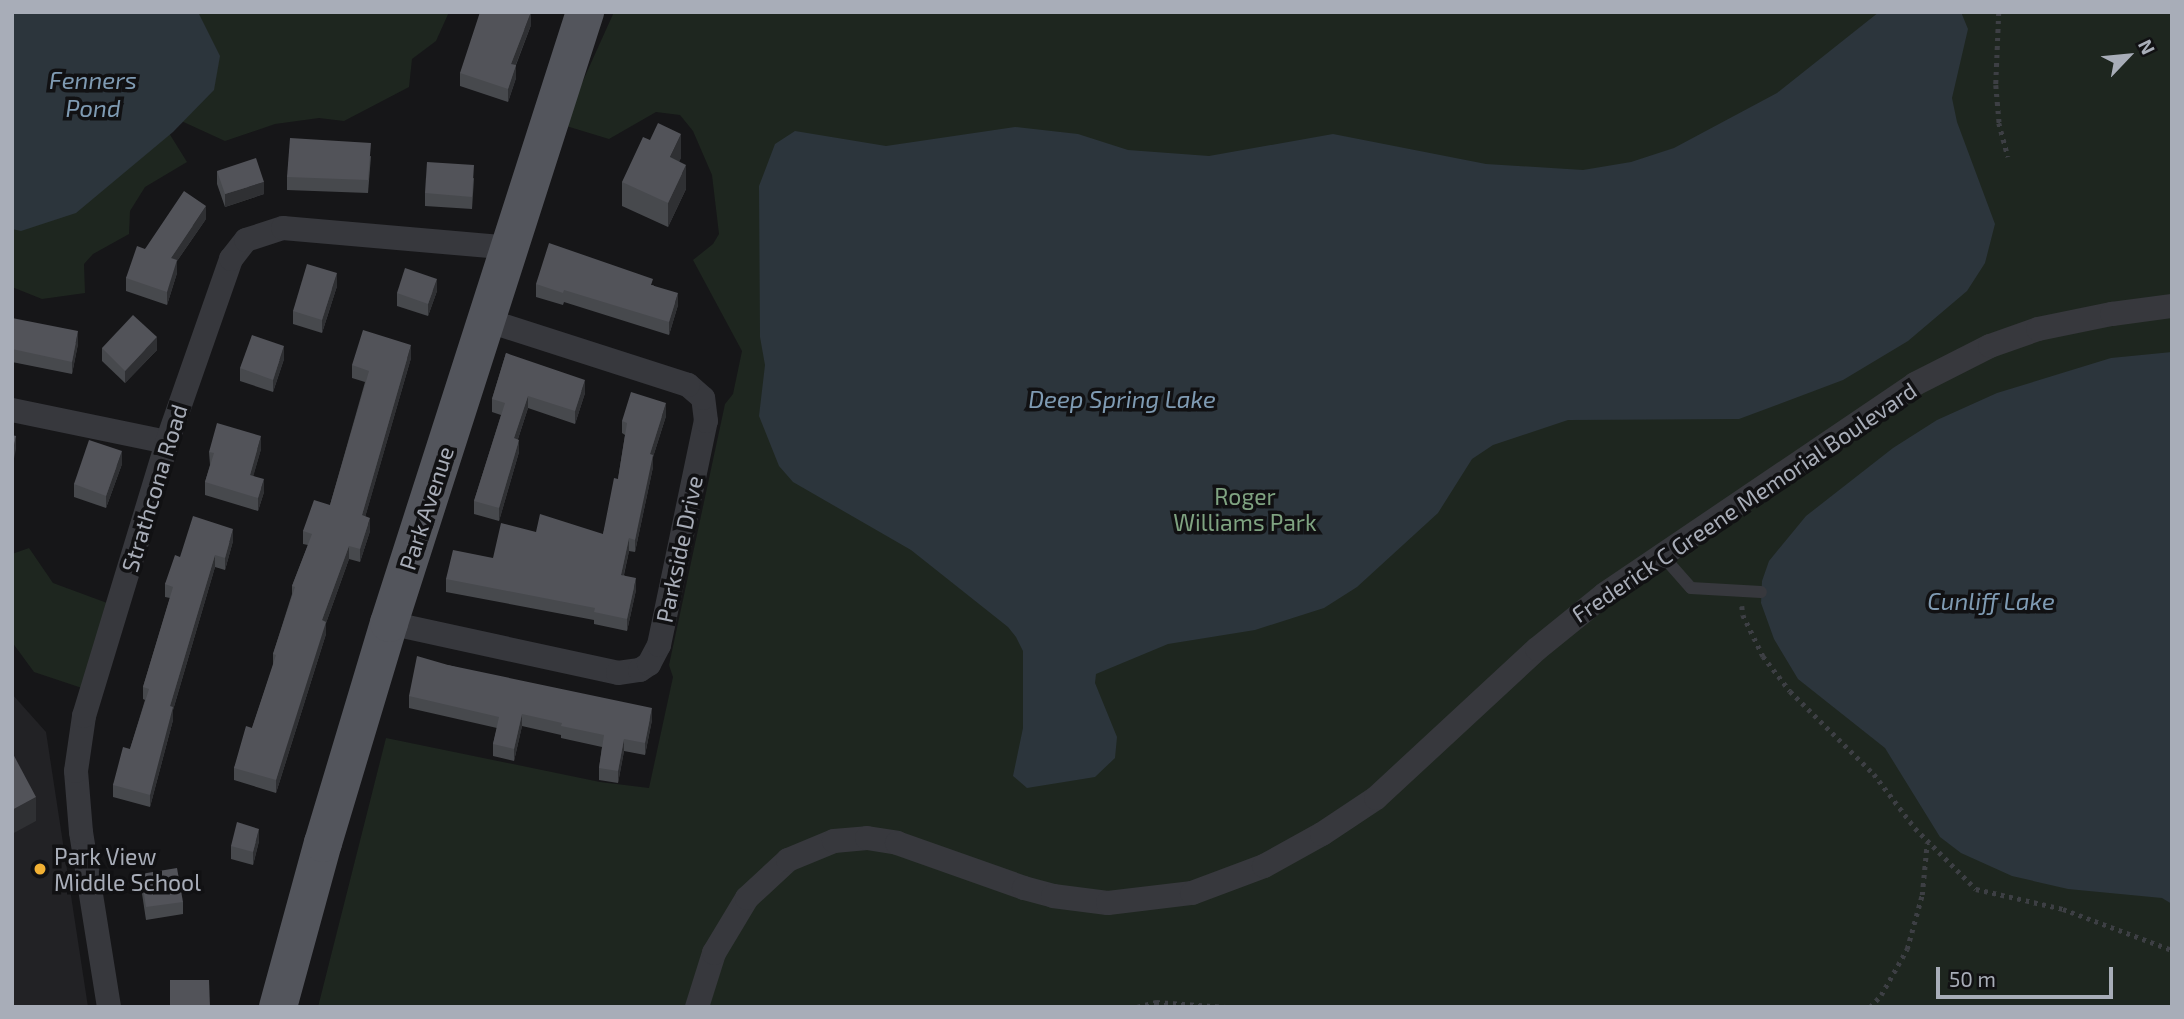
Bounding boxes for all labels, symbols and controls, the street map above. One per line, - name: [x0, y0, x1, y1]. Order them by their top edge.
- north arrow: [2093, 21, 2163, 91]
- text: N: [2134, 35, 2161, 58]
- water label: Fenners Pond: [49, 66, 137, 122]
- street label: Frederick C Greene Memorial Boulevard: [1566, 376, 1922, 628]
- water label: Deep Spring Lake: [1028, 385, 1216, 413]
- street label: Strathcona Road: [115, 401, 193, 575]
- street label: Park Avenue: [393, 442, 459, 574]
- street label: Parkside Drive: [650, 473, 708, 625]
- park label: Roger Williams Park: [1173, 482, 1317, 536]
- water label: Cunliff Lake: [1927, 587, 2055, 615]
- place label: Park View Middle School: [54, 842, 201, 896]
- marker: Park View Middle School: [32, 861, 48, 877]
- scale bar: [1939, 953, 2116, 997]
- text: 50 m: [1949, 966, 1996, 991]

